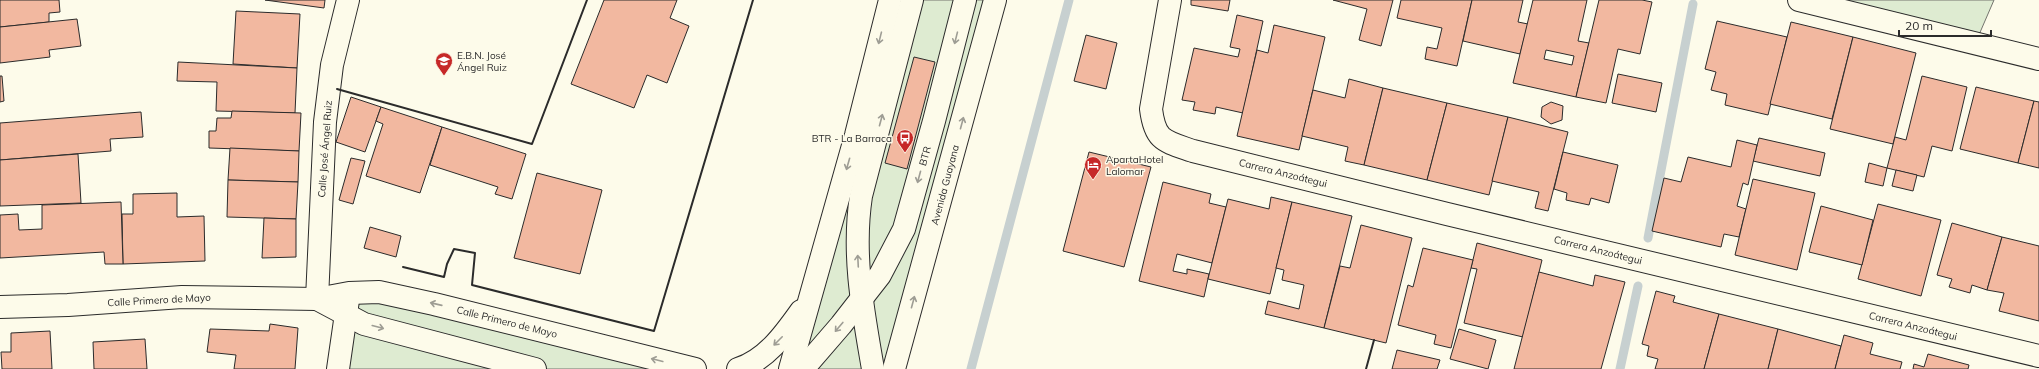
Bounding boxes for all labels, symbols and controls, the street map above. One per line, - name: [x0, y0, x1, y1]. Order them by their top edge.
- scale bar: [1899, 12, 1991, 38]
- text: 20 m: [1905, 18, 1933, 33]
- one-way arrow: [876, 31, 884, 44]
- one-way arrow: [951, 31, 959, 44]
- place label: E.B.N. José Ángel Ruiz: [457, 49, 507, 74]
- school or university icon: E.B.N. José Ángel Ruiz: [434, 51, 454, 76]
- street label: Calle José Ángel Ruiz: [315, 100, 335, 198]
- one-way arrow: [878, 114, 885, 127]
- one-way arrow: [959, 116, 966, 129]
- bus stop icon: BTR - La Barraca: [895, 128, 915, 153]
- place label: BTR - La Barraca: [812, 132, 892, 145]
- street label: Avenida Guayana: [928, 143, 962, 227]
- street label: BTR: [916, 145, 934, 167]
- place label: ApartaHotel Lalomar: [1106, 153, 1163, 178]
- hotel icon: ApartaHotel Lalomar: [1083, 155, 1103, 180]
- street label: Carrera Anzoátegui: [1237, 156, 1329, 190]
- one-way arrow: [844, 157, 851, 170]
- one-way arrow: [915, 170, 922, 183]
- street label: Carrera Anzoátegui: [1552, 233, 1644, 267]
- one-way arrow: [854, 255, 862, 268]
- street label: Calle Primero de Mayo: [107, 291, 211, 309]
- one-way arrow: [910, 296, 917, 309]
- one-way arrow: [430, 300, 443, 308]
- street label: Calle Primero de Mayo: [455, 303, 559, 341]
- street label: Carrera Anzoátegui: [1867, 309, 1959, 343]
- one-way arrow: [835, 322, 844, 332]
- one-way arrow: [371, 324, 384, 332]
- one-way arrow: [773, 336, 783, 346]
- one-way arrow: [651, 355, 664, 363]

